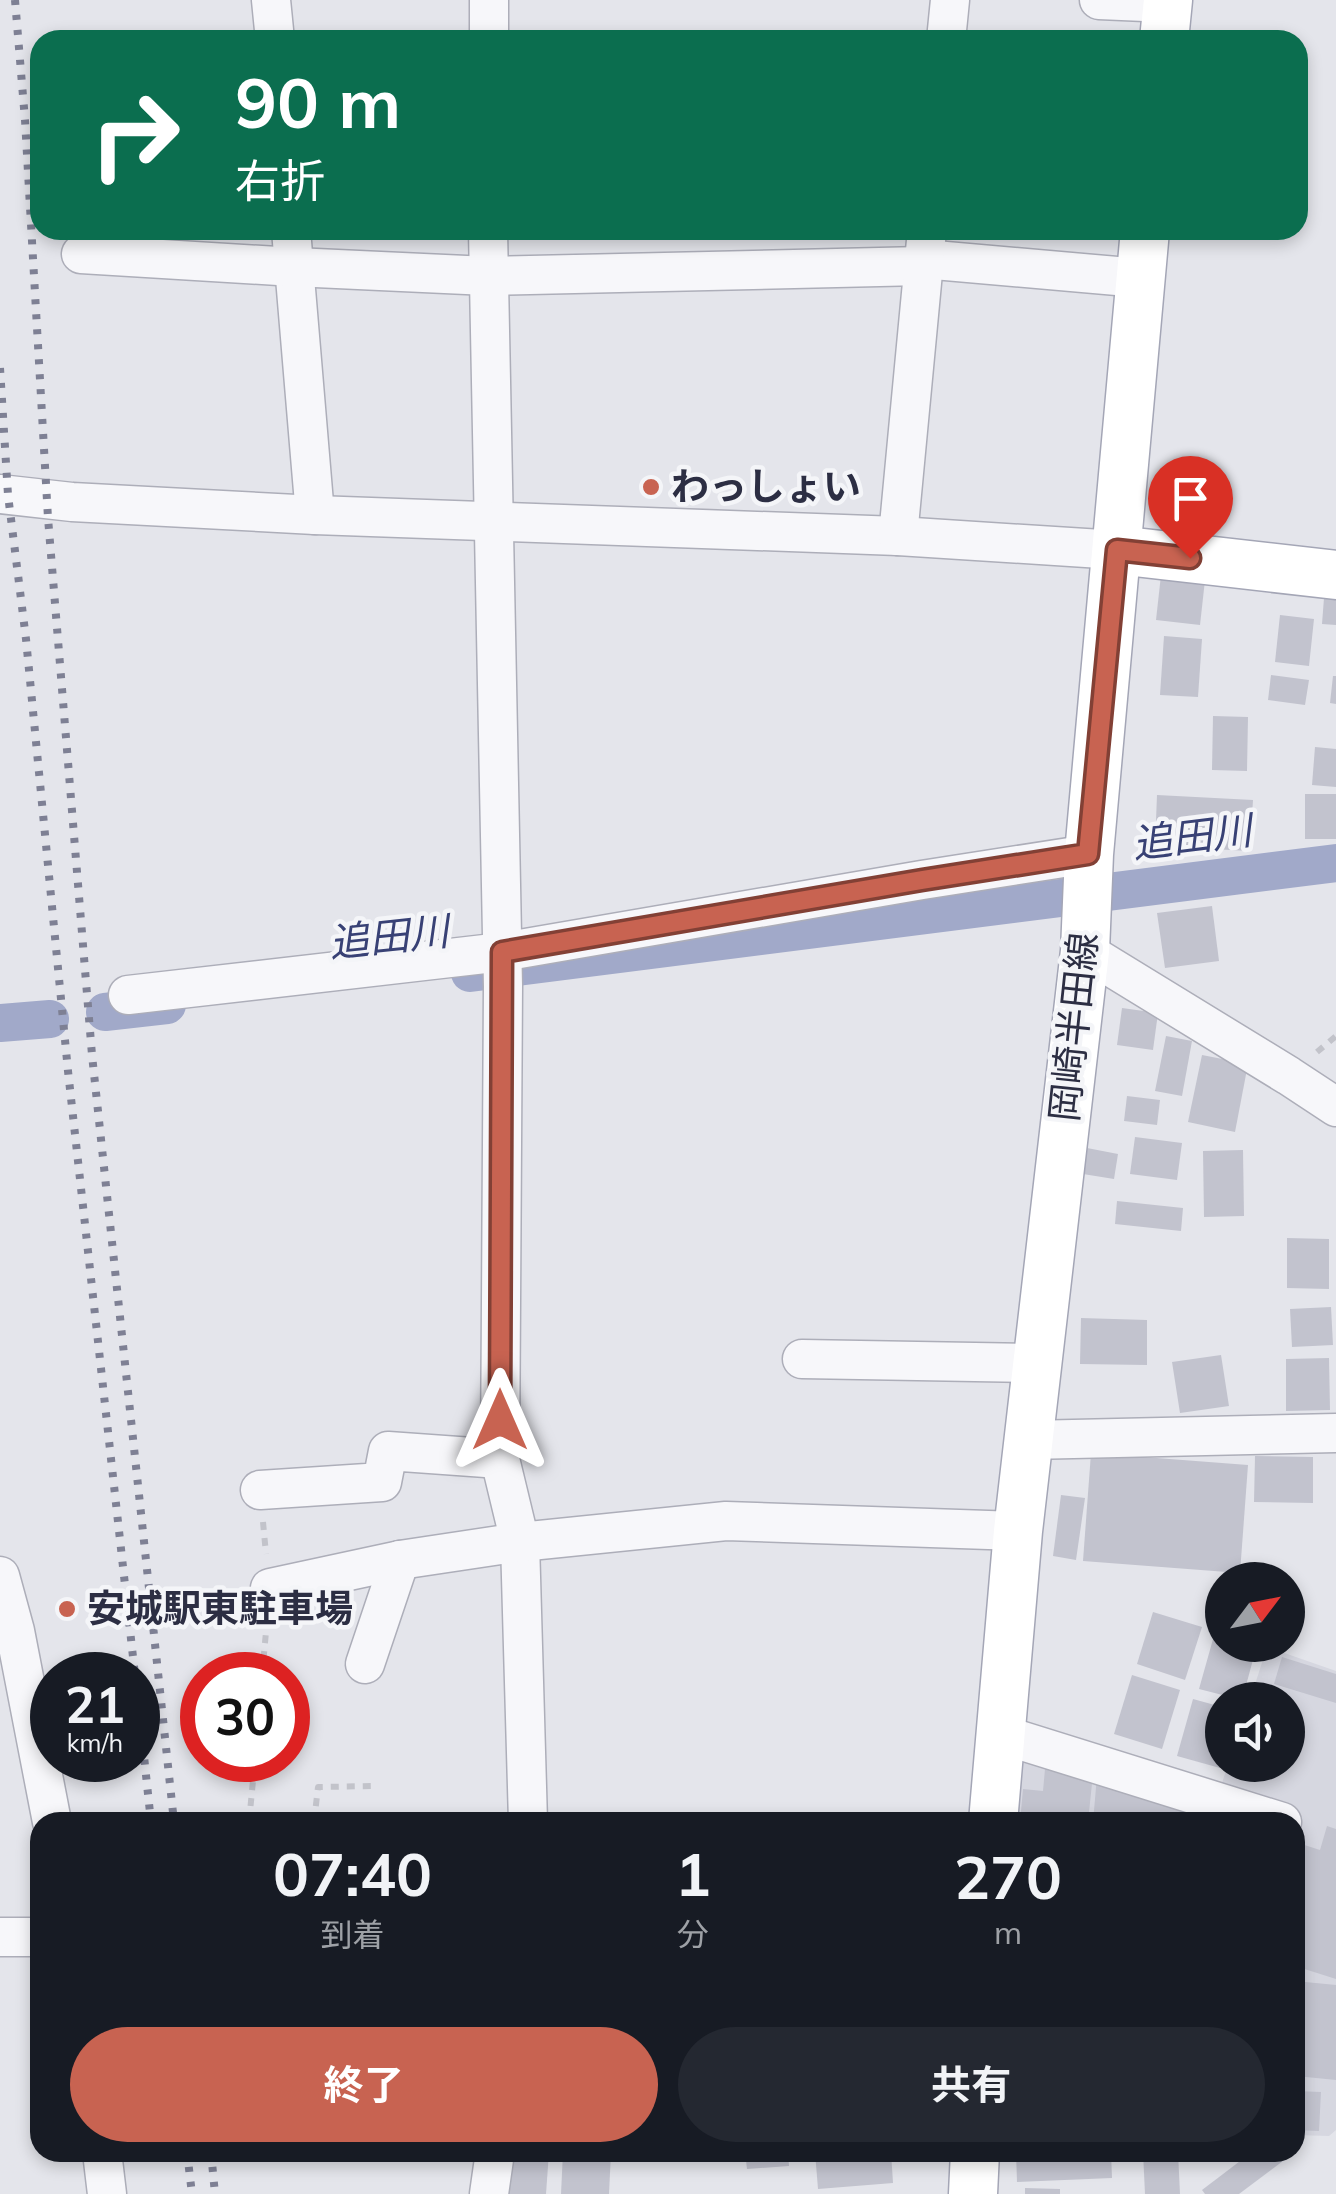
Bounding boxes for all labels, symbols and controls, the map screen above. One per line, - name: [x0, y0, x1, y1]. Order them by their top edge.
- text: 90 m: [235, 58, 401, 146]
- icon: right: [70, 70, 200, 200]
- text: 右折: [235, 152, 325, 208]
- pin: [1148, 456, 1233, 559]
- place label: わっしょい: [671, 462, 861, 510]
- icon: arrive: [1163, 471, 1218, 526]
- marker: わっしょい: [640, 476, 662, 498]
- water label: 追田川: [1129, 803, 1258, 868]
- water label: 追田川: [327, 904, 455, 967]
- street label: 岡崎半田線: [1039, 930, 1107, 1124]
- position arrow: [448, 1368, 552, 1472]
- north arrow: [1205, 1562, 1305, 1662]
- map controls: [1205, 1562, 1305, 1782]
- place label: 安城駅東駐車場: [87, 1584, 353, 1632]
- marker: 安城駅東駐車場: [56, 1598, 78, 1620]
- speed limit sign: 30: [180, 1652, 310, 1782]
- text: 21: [65, 1673, 125, 1736]
- button: sound: [1205, 1682, 1305, 1782]
- text: km/h: [67, 1727, 123, 1758]
- text: 07:40: [273, 1836, 432, 1911]
- text: 1: [675, 1836, 711, 1911]
- text: 270: [954, 1839, 1062, 1914]
- text: m: [994, 1912, 1022, 1952]
- text: 到着: [320, 1914, 384, 1954]
- text: 分: [677, 1914, 709, 1954]
- button: 終了: [70, 2027, 658, 2142]
- button: 共有: [678, 2027, 1265, 2142]

